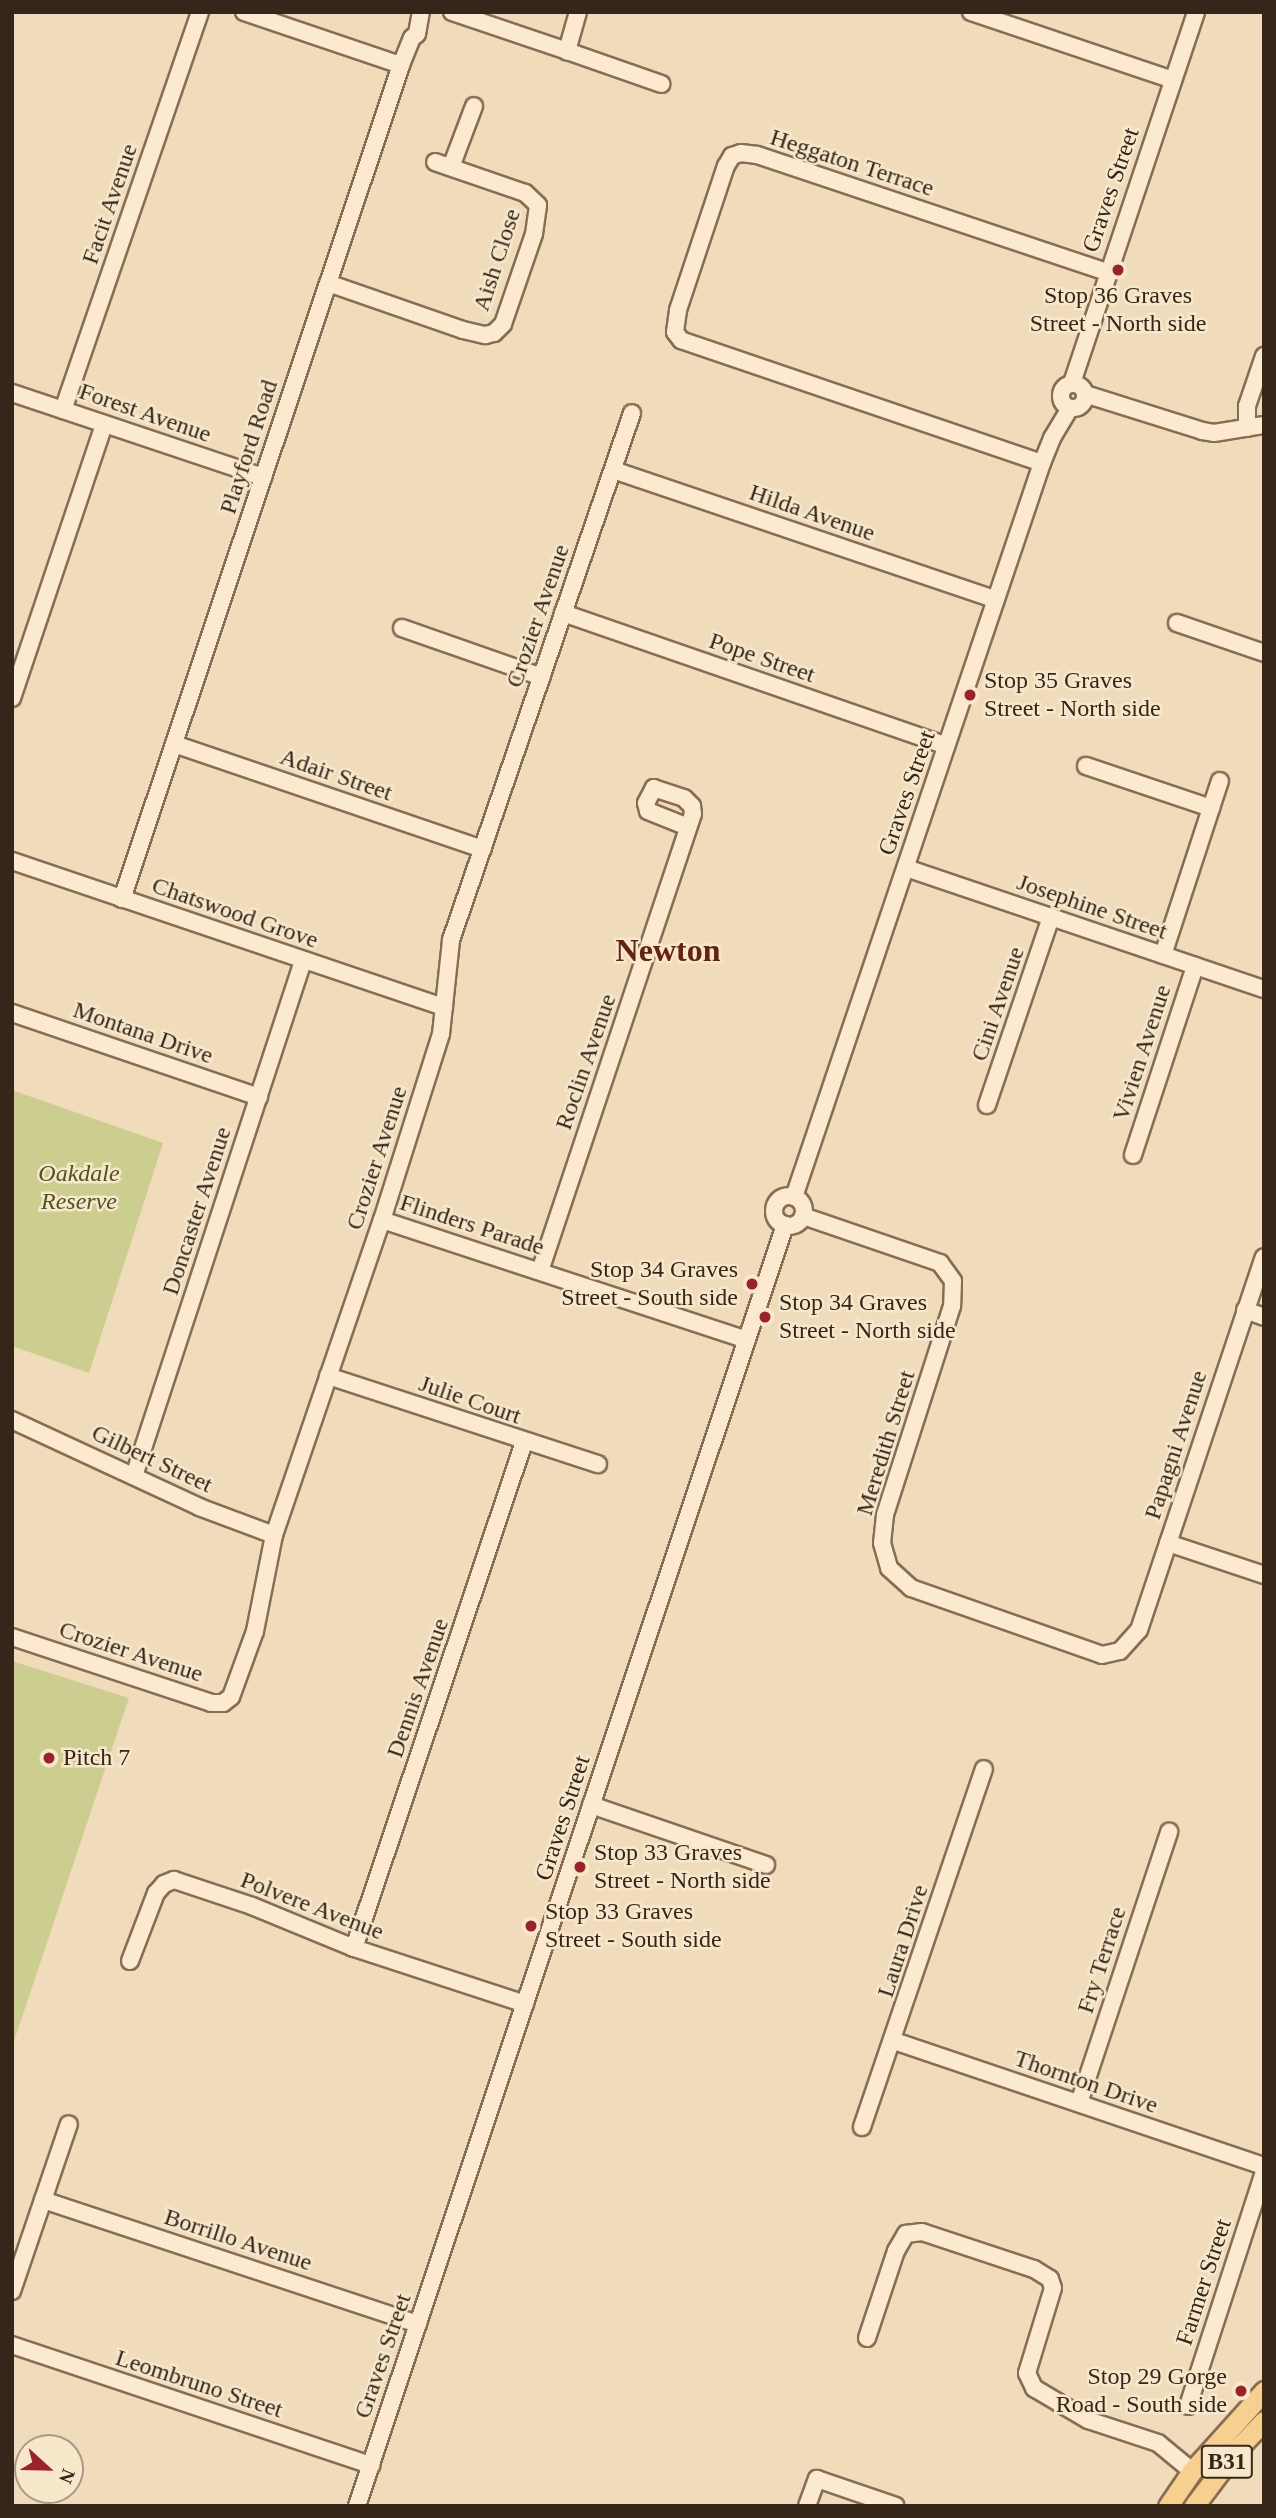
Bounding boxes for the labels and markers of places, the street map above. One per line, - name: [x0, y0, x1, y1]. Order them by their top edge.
- marker: Stop 36 Graves Street - North side: [1110, 262, 1126, 278]
- place label: Stop 36 Graves Street - North side: [1030, 282, 1206, 338]
- place label: Stop 35 Graves Street - North side: [984, 667, 1161, 723]
- marker: Stop 35 Graves Street - North side: [962, 687, 978, 703]
- place label: Stop 34 Graves Street - South side: [561, 1256, 738, 1312]
- marker: Stop 34 Graves Street - South side: [744, 1276, 760, 1292]
- place label: Stop 34 Graves Street - North side: [779, 1289, 956, 1345]
- marker: Stop 34 Graves Street - North side: [757, 1309, 773, 1325]
- place label: Pitch 7: [63, 1744, 130, 1772]
- marker: Pitch 7: [41, 1750, 57, 1766]
- place label: Stop 33 Graves Street - North side: [594, 1839, 771, 1895]
- marker: Stop 33 Graves Street - North side: [572, 1859, 588, 1875]
- place label: Stop 33 Graves Street - South side: [545, 1898, 722, 1954]
- marker: Stop 33 Graves Street - South side: [523, 1918, 539, 1934]
- place label: Stop 29 Gorge Road - South side: [1056, 2363, 1227, 2419]
- marker: Stop 29 Gorge Road - South side: [1233, 2383, 1249, 2399]

